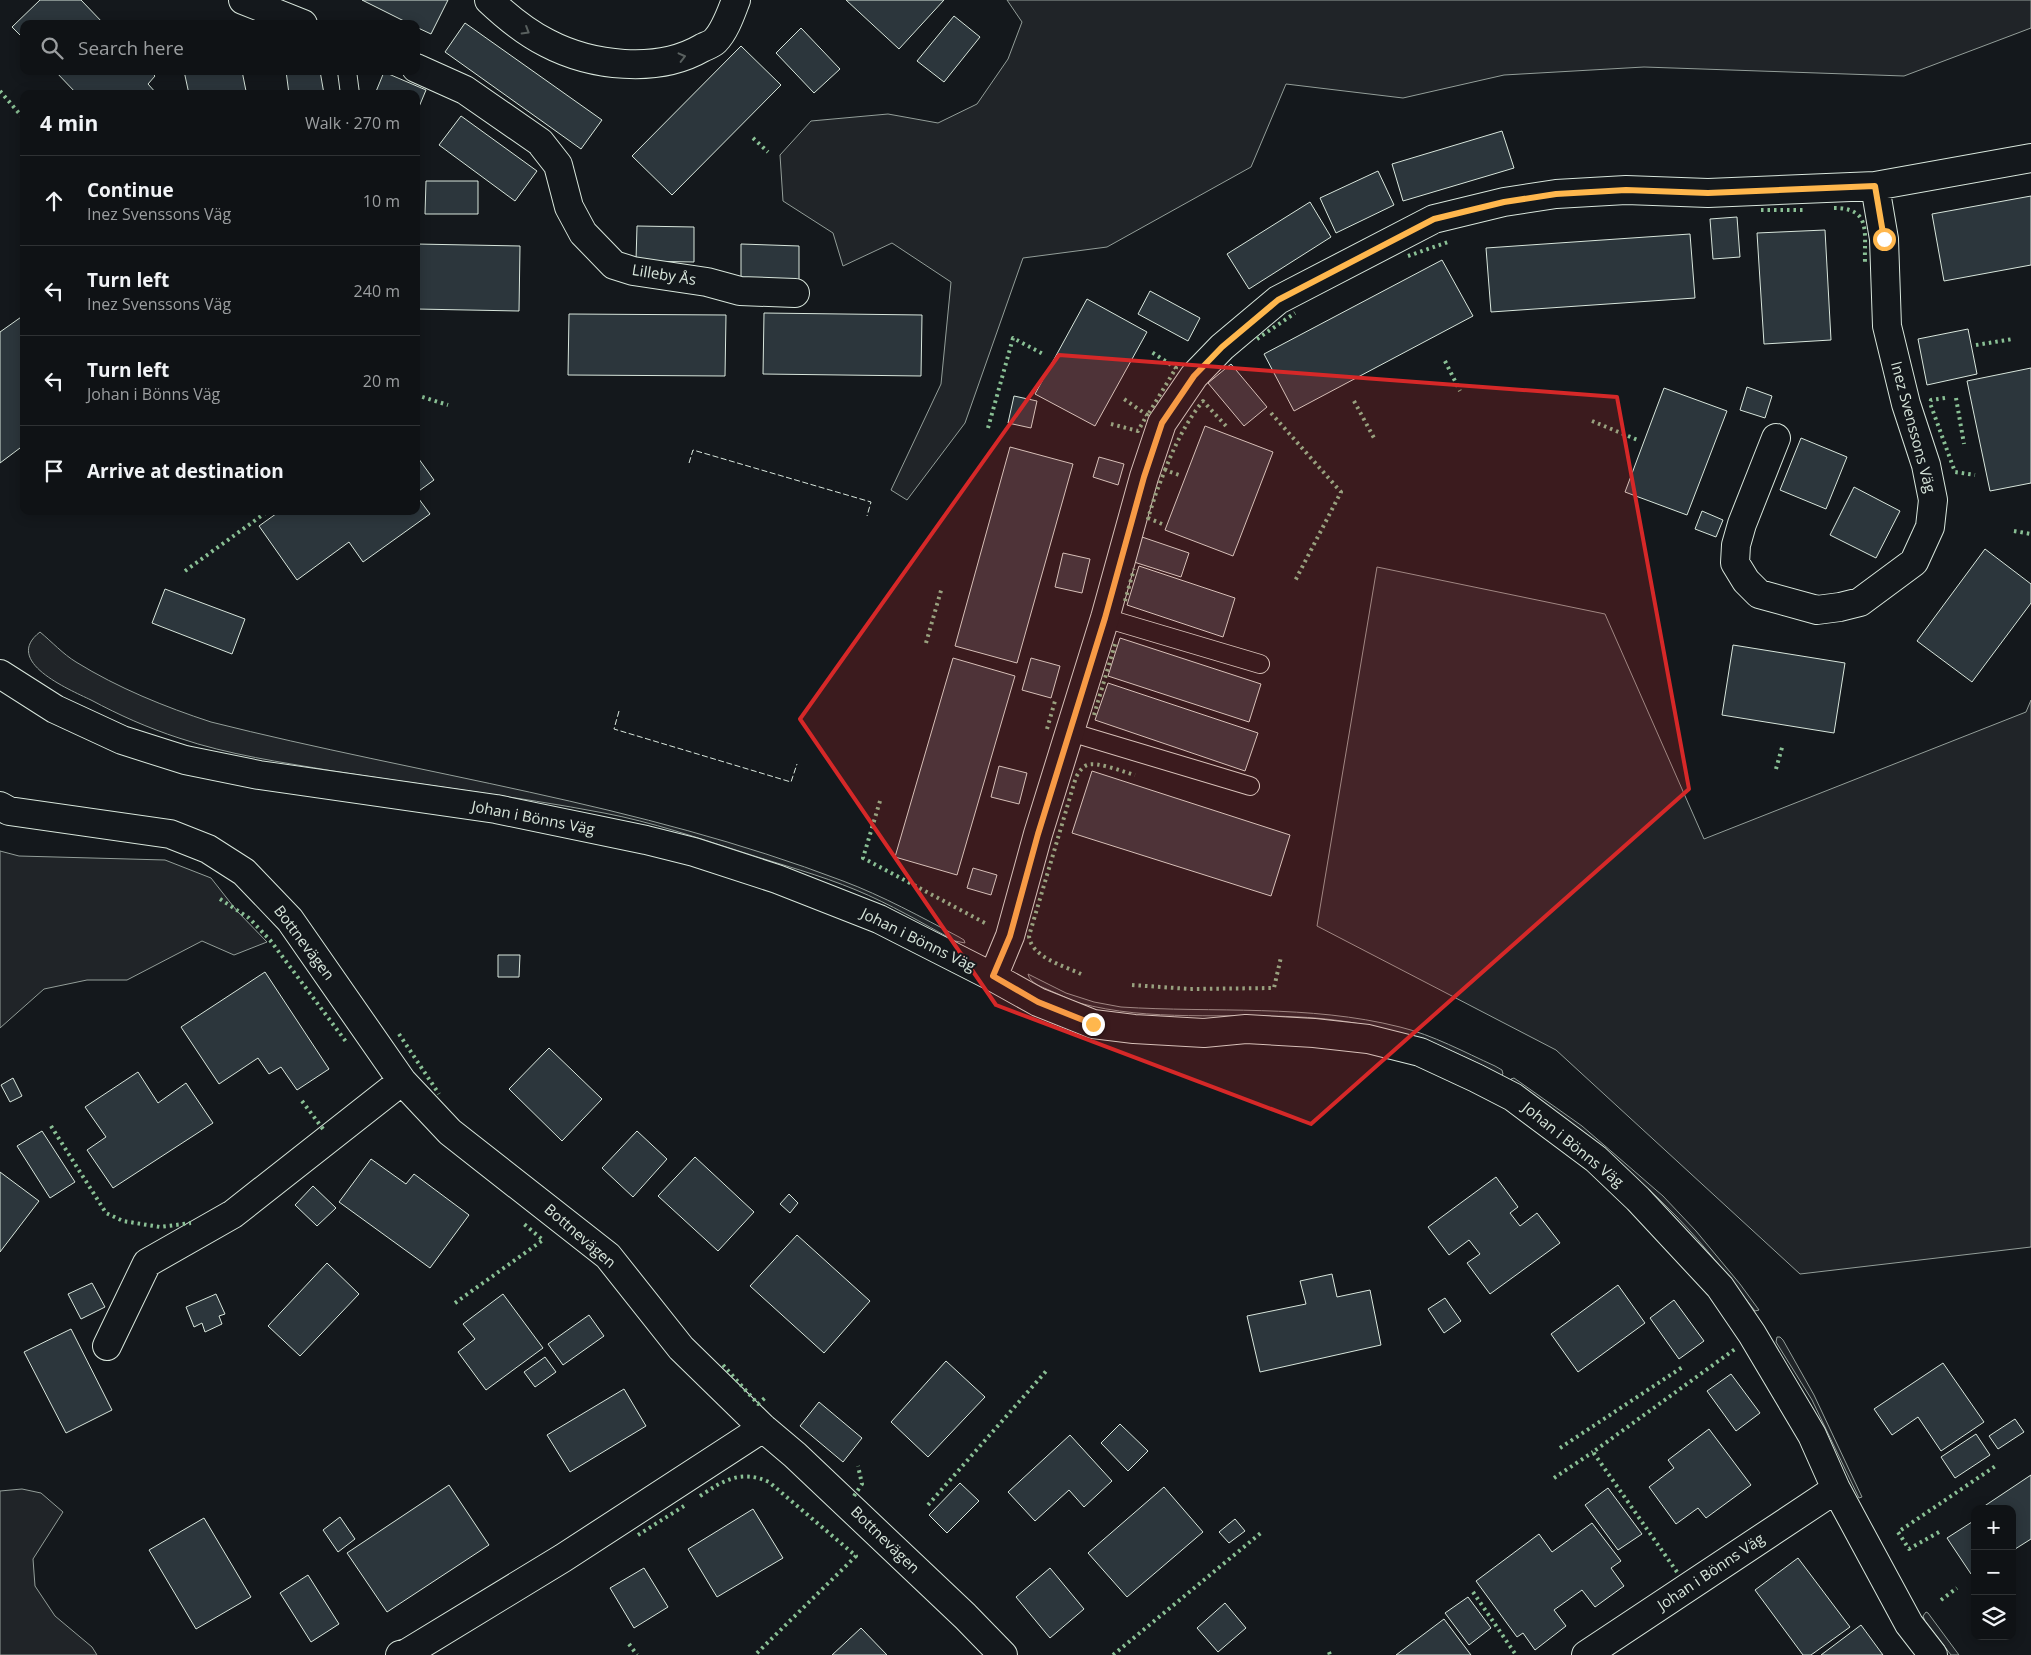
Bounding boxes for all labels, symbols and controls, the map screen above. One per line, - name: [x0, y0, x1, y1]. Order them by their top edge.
- search box: [20, 20, 420, 75]
- one-way arrow: [521, 25, 530, 35]
- icon: search: [38, 34, 66, 62]
- text: Search here: [78, 35, 184, 61]
- one-way arrow: [677, 52, 686, 63]
- text: 4 min: [40, 109, 98, 137]
- text: Walk · 270 m: [305, 112, 400, 134]
- text: Continue: [87, 177, 174, 203]
- icon: ahead: [40, 187, 68, 215]
- text: 10 m: [363, 190, 400, 212]
- text: Inez Svenssons Väg: [87, 203, 231, 225]
- route start: [1873, 228, 1896, 251]
- street label: Lilleby Ås: [631, 259, 698, 289]
- text: Turn left: [87, 267, 169, 293]
- icon: left: [40, 277, 68, 305]
- text: 240 m: [354, 280, 400, 302]
- text: Inez Svenssons Väg: [87, 293, 231, 315]
- text: Turn left: [87, 357, 169, 383]
- street label: Inez Svenssons Väg: [1887, 359, 1941, 495]
- icon: left: [40, 367, 68, 395]
- text: 20 m: [363, 370, 400, 392]
- text: Johan i Bönns Väg: [87, 383, 220, 405]
- icon: arrive: [40, 457, 68, 485]
- text: Arrive at destination: [87, 458, 284, 484]
- street label: Johan i Bönns Väg: [468, 795, 596, 839]
- street label: Bottnevägen: [270, 901, 339, 984]
- street label: Johan i Bönns Väg: [856, 902, 979, 975]
- route end: [1082, 1013, 1105, 1036]
- street label: Johan i Bönns Väg: [1517, 1096, 1628, 1191]
- street label: Bottnevägen: [541, 1199, 621, 1272]
- street label: Bottnevägen: [847, 1501, 925, 1577]
- map controls: [1971, 1505, 2016, 1640]
- button: +: [1971, 1505, 2016, 1550]
- street label: Johan i Bönns Väg: [1651, 1528, 1768, 1616]
- button: −: [1971, 1550, 2016, 1595]
- button: layers: [1971, 1595, 2016, 1640]

